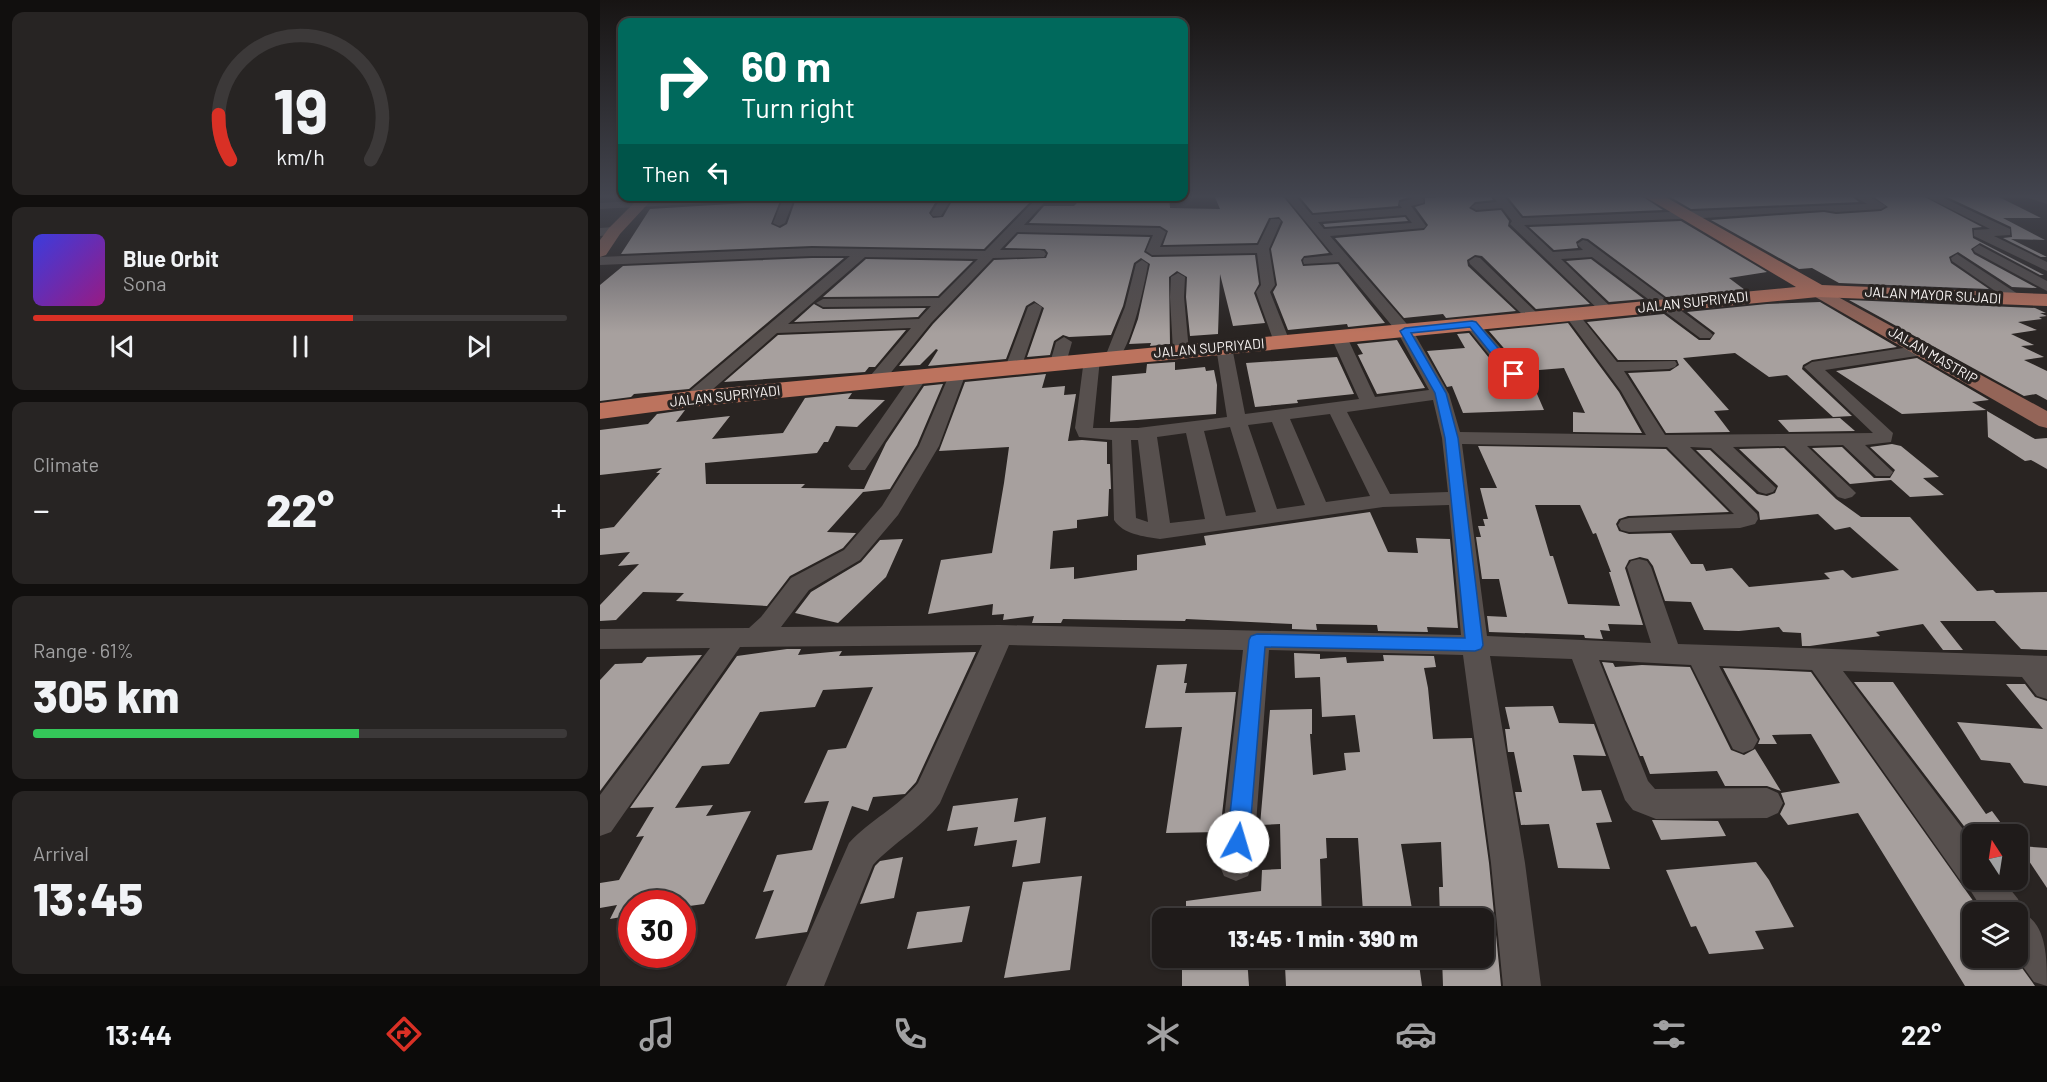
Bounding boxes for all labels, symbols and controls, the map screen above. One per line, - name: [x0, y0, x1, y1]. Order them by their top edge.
- text: 60 m: [741, 40, 831, 90]
- icon: right: [642, 42, 720, 120]
- text: 19: [272, 73, 328, 147]
- text: Turn right: [741, 91, 855, 123]
- text: km/h: [276, 145, 324, 170]
- icon: left: [702, 156, 735, 189]
- text: Then: [642, 160, 690, 186]
- text: Blue Orbit: [123, 245, 219, 271]
- text: Sona: [123, 271, 167, 295]
- street label: JALAN MAYOR SUJADI: [1864, 282, 2002, 307]
- street label: JALAN SUPRIYADI: [1637, 287, 1749, 316]
- street label: JALAN MASTRIP: [1886, 322, 1981, 387]
- icon: previous: [106, 330, 139, 363]
- icon: pause: [284, 330, 317, 363]
- icon: next: [462, 330, 495, 363]
- street label: JALAN SUPRIYADI: [1153, 334, 1265, 361]
- pin: [1488, 348, 1539, 399]
- icon: arrive: [1497, 357, 1530, 390]
- street label: JALAN SUPRIYADI: [669, 381, 781, 410]
- text: Climate: [33, 452, 99, 476]
- text: 22°: [266, 482, 334, 536]
- text: −: [33, 489, 50, 529]
- text: +: [550, 489, 567, 529]
- text: Range · 61%: [33, 638, 134, 662]
- text: 305 km: [33, 668, 179, 722]
- position arrow: [1206, 810, 1270, 874]
- north arrow: [1962, 824, 2028, 890]
- map controls: [1962, 824, 2028, 968]
- text: Arrival: [33, 841, 89, 865]
- text: 13:45: [33, 871, 143, 925]
- speed limit sign: 30: [618, 890, 696, 968]
- button: layers: [1962, 902, 2028, 968]
- text: 13:45 · 1 min · 390 m: [1228, 925, 1418, 951]
- icon: directions: [383, 1013, 425, 1055]
- icon: music: [636, 1013, 678, 1055]
- icon: phone: [889, 1013, 931, 1055]
- icon: climate: [1142, 1013, 1184, 1055]
- icon: car: [1395, 1013, 1437, 1055]
- icon: filters: [1648, 1013, 1690, 1055]
- text: 13:44: [105, 1018, 172, 1050]
- text: 22°: [1901, 1018, 1941, 1050]

